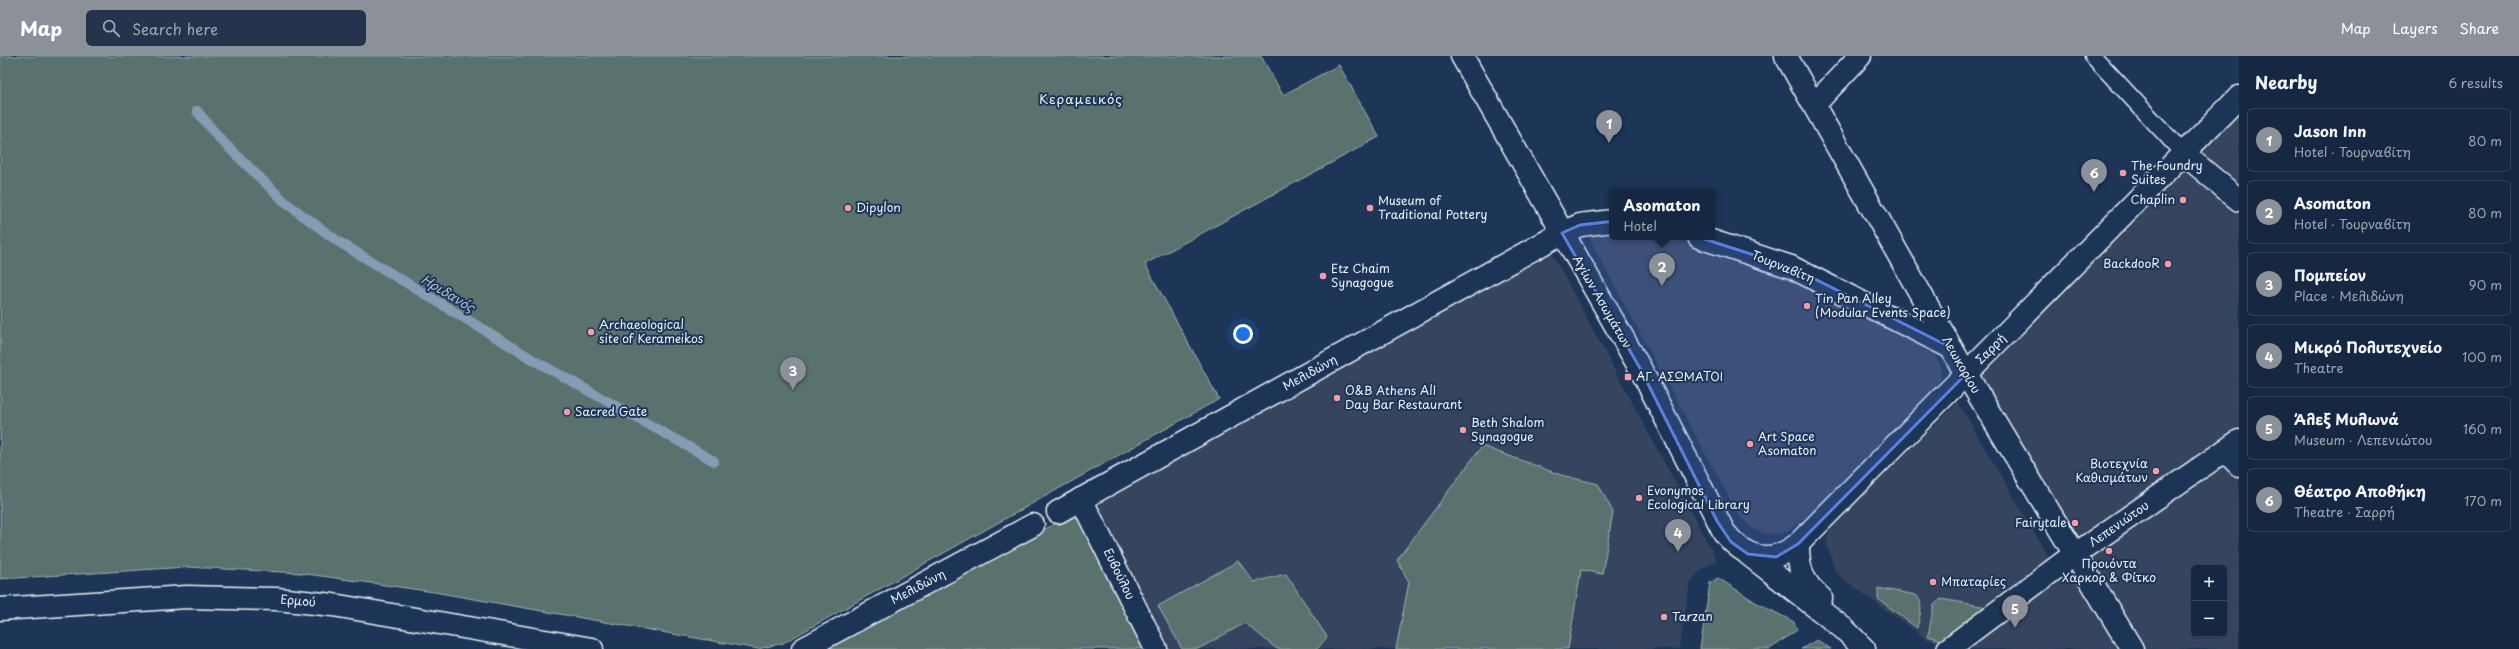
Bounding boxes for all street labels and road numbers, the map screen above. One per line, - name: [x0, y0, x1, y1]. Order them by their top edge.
- street label: Τουρναβίτη: [1749, 245, 1818, 287]
- street label: Αγίων Ασωμάτων: [1569, 252, 1637, 351]
- street label: Σαρρή: [1971, 329, 2010, 368]
- street label: Λεωκορίου: [1938, 332, 1986, 397]
- street label: Μελιδώνη: [1279, 350, 1340, 394]
- street label: Λεπενιώτου: [2085, 496, 2152, 551]
- street label: Ευβούλου: [1100, 545, 1140, 603]
- street label: Μελιδώνη: [887, 564, 948, 608]
- street label: Ερμού: [280, 589, 317, 611]

